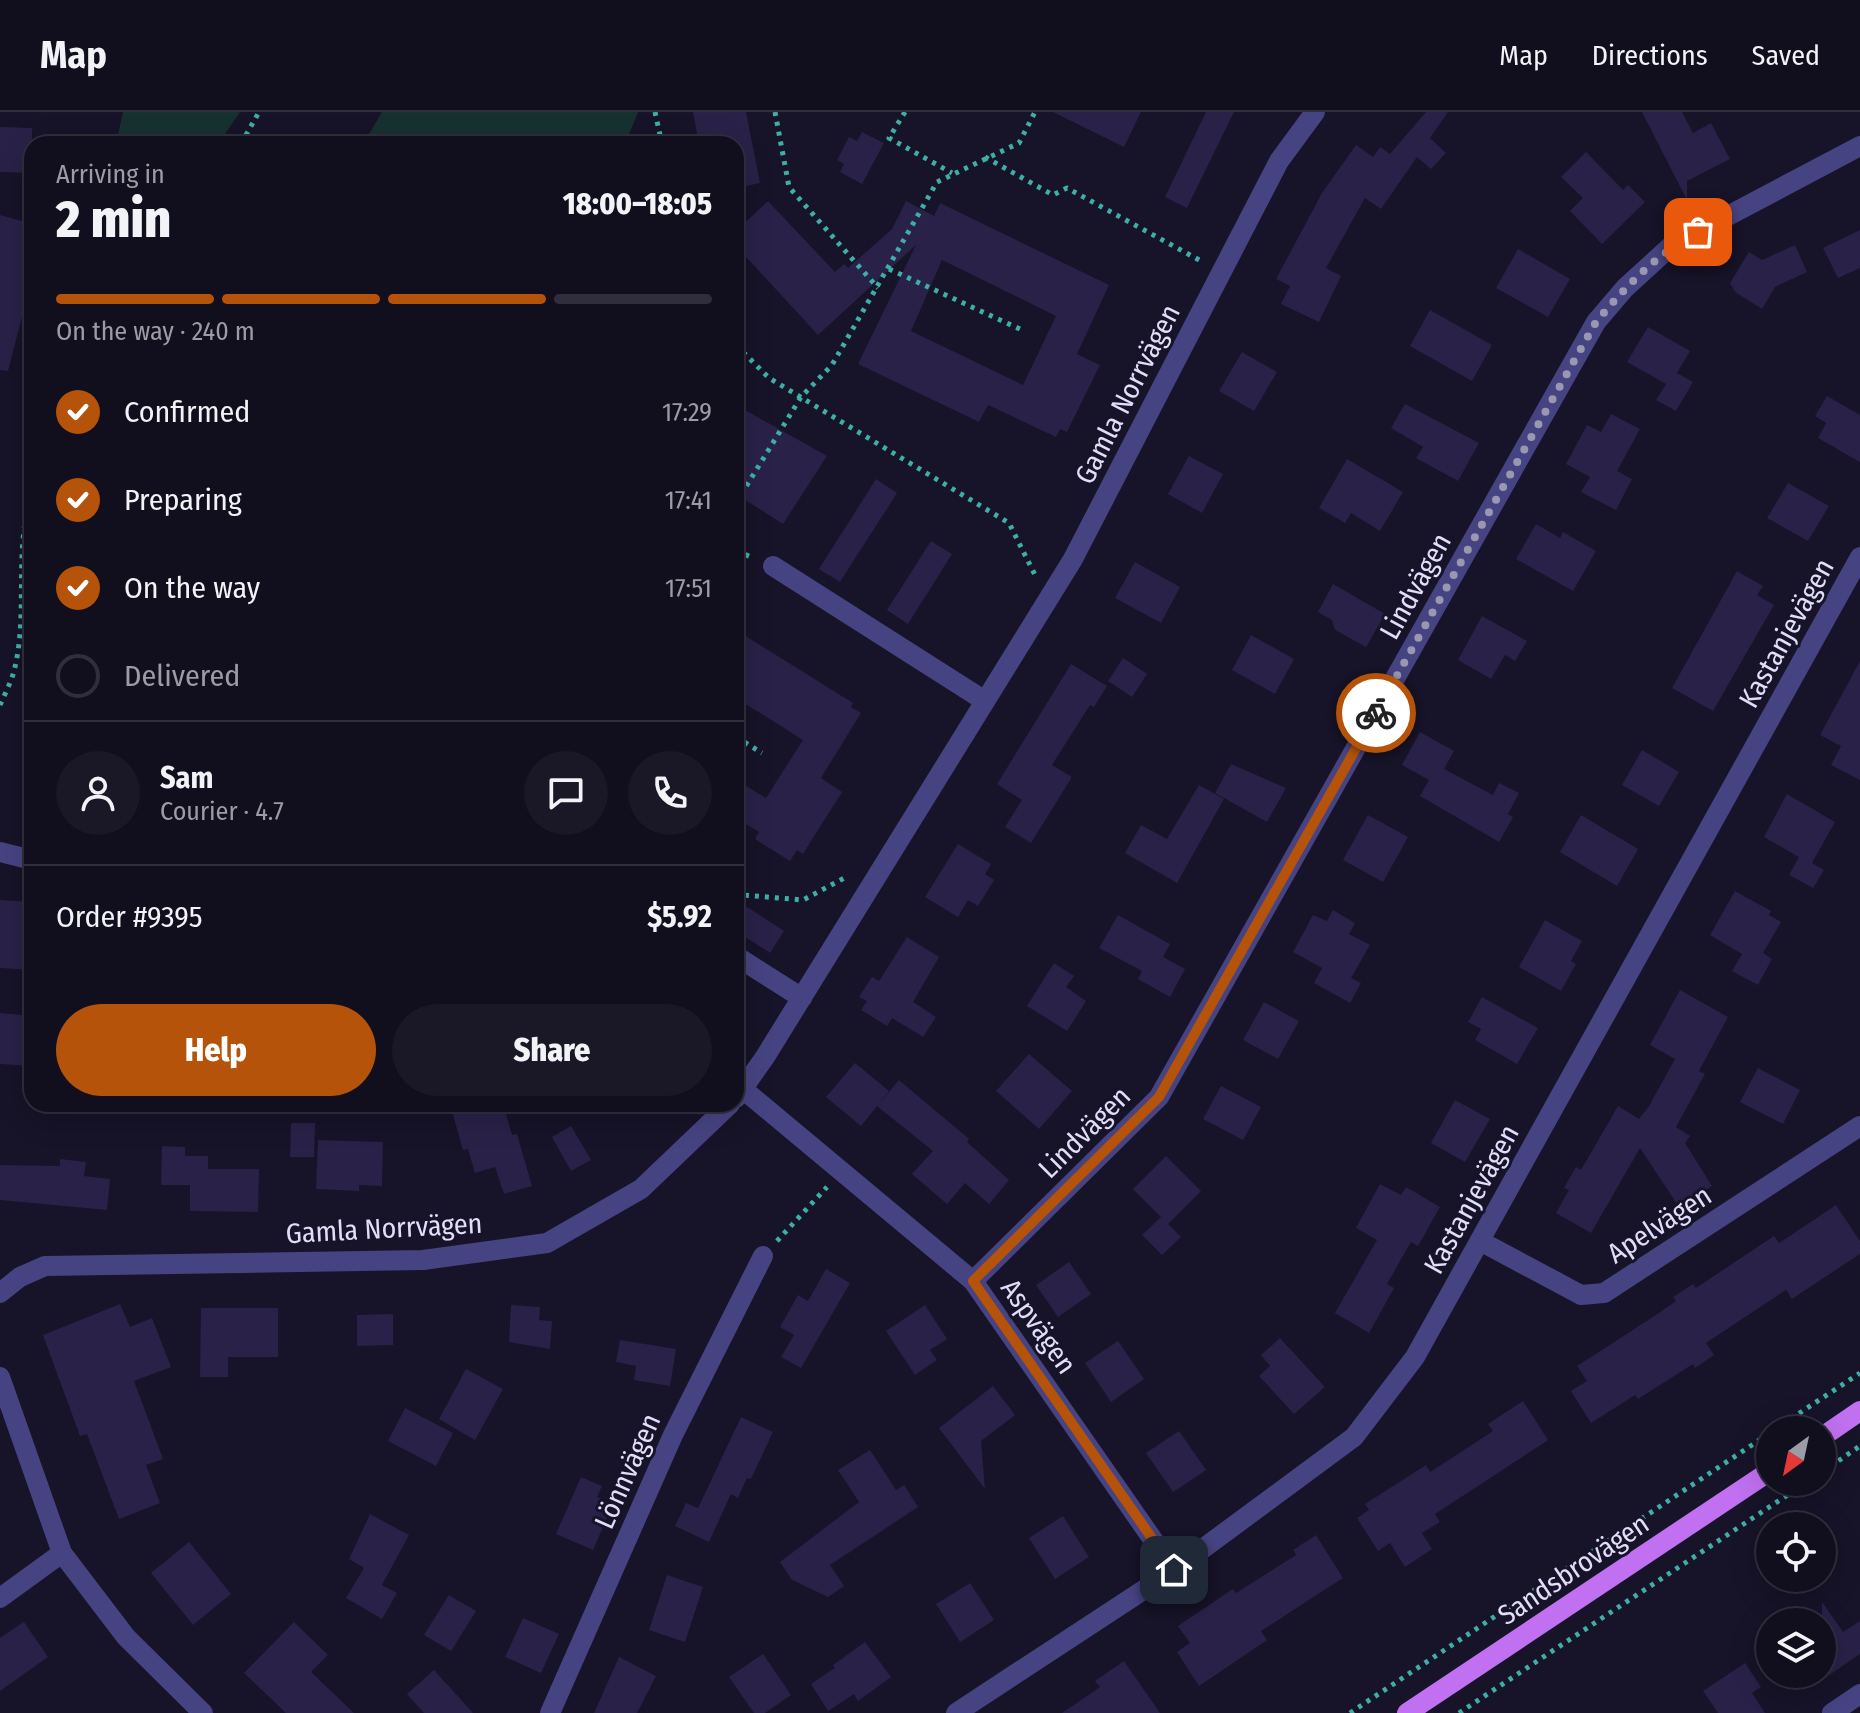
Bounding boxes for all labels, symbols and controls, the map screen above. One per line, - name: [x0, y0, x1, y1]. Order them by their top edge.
- text: Map: [40, 32, 107, 78]
- text: Map: [1499, 39, 1548, 72]
- text: Directions: [1592, 39, 1708, 72]
- text: Saved: [1752, 39, 1820, 72]
- text: Arriving in: [56, 159, 165, 190]
- text: 18:00–18:05: [563, 186, 712, 222]
- text: 2 min: [56, 188, 171, 251]
- pin: [1664, 198, 1732, 266]
- icon: bag: [1676, 210, 1720, 254]
- street label: Gamla Norrvägen: [1068, 299, 1187, 489]
- text: On the way · 240 m: [56, 316, 255, 347]
- icon: check: [56, 390, 100, 434]
- text: Confirmed: [124, 394, 250, 430]
- text: 17:29: [662, 397, 712, 428]
- icon: check: [56, 478, 100, 522]
- text: Preparing: [124, 482, 242, 518]
- text: 17:41: [665, 485, 712, 516]
- street label: Lindvägen: [1373, 527, 1458, 645]
- street label: Kastanjevägen: [1732, 553, 1841, 713]
- icon: check: [56, 566, 100, 610]
- text: On the way: [124, 570, 260, 606]
- text: 17:51: [665, 573, 712, 604]
- text: Delivered: [124, 658, 240, 694]
- courier: [1336, 673, 1416, 753]
- icon: bike: [1354, 691, 1398, 735]
- button: person: [56, 751, 140, 835]
- button: chat: [524, 751, 608, 835]
- button: phone: [628, 751, 712, 835]
- text: Sam: [160, 760, 213, 796]
- text: Courier · 4.7: [160, 796, 284, 827]
- text: Order #9395: [56, 899, 203, 935]
- text: $5.92: [647, 899, 712, 935]
- button: Help: [56, 1004, 376, 1096]
- button: Share: [392, 1004, 712, 1096]
- street label: Lindvägen: [1032, 1080, 1137, 1185]
- street label: Kastanjevägen: [1417, 1119, 1526, 1279]
- street label: Apelvägen: [1601, 1179, 1717, 1270]
- street label: Gamla Norrvägen: [285, 1207, 483, 1250]
- street label: Aspvägen: [994, 1272, 1083, 1380]
- street label: Lönnvägen: [587, 1408, 667, 1534]
- north arrow: [1756, 1416, 1836, 1496]
- map controls: [1756, 1416, 1836, 1688]
- street label: Sandsbrovägen: [1492, 1507, 1655, 1632]
- button: locate: [1756, 1512, 1836, 1592]
- pin: [1140, 1536, 1208, 1604]
- icon: home: [1152, 1548, 1196, 1592]
- button: layers: [1756, 1608, 1836, 1688]

